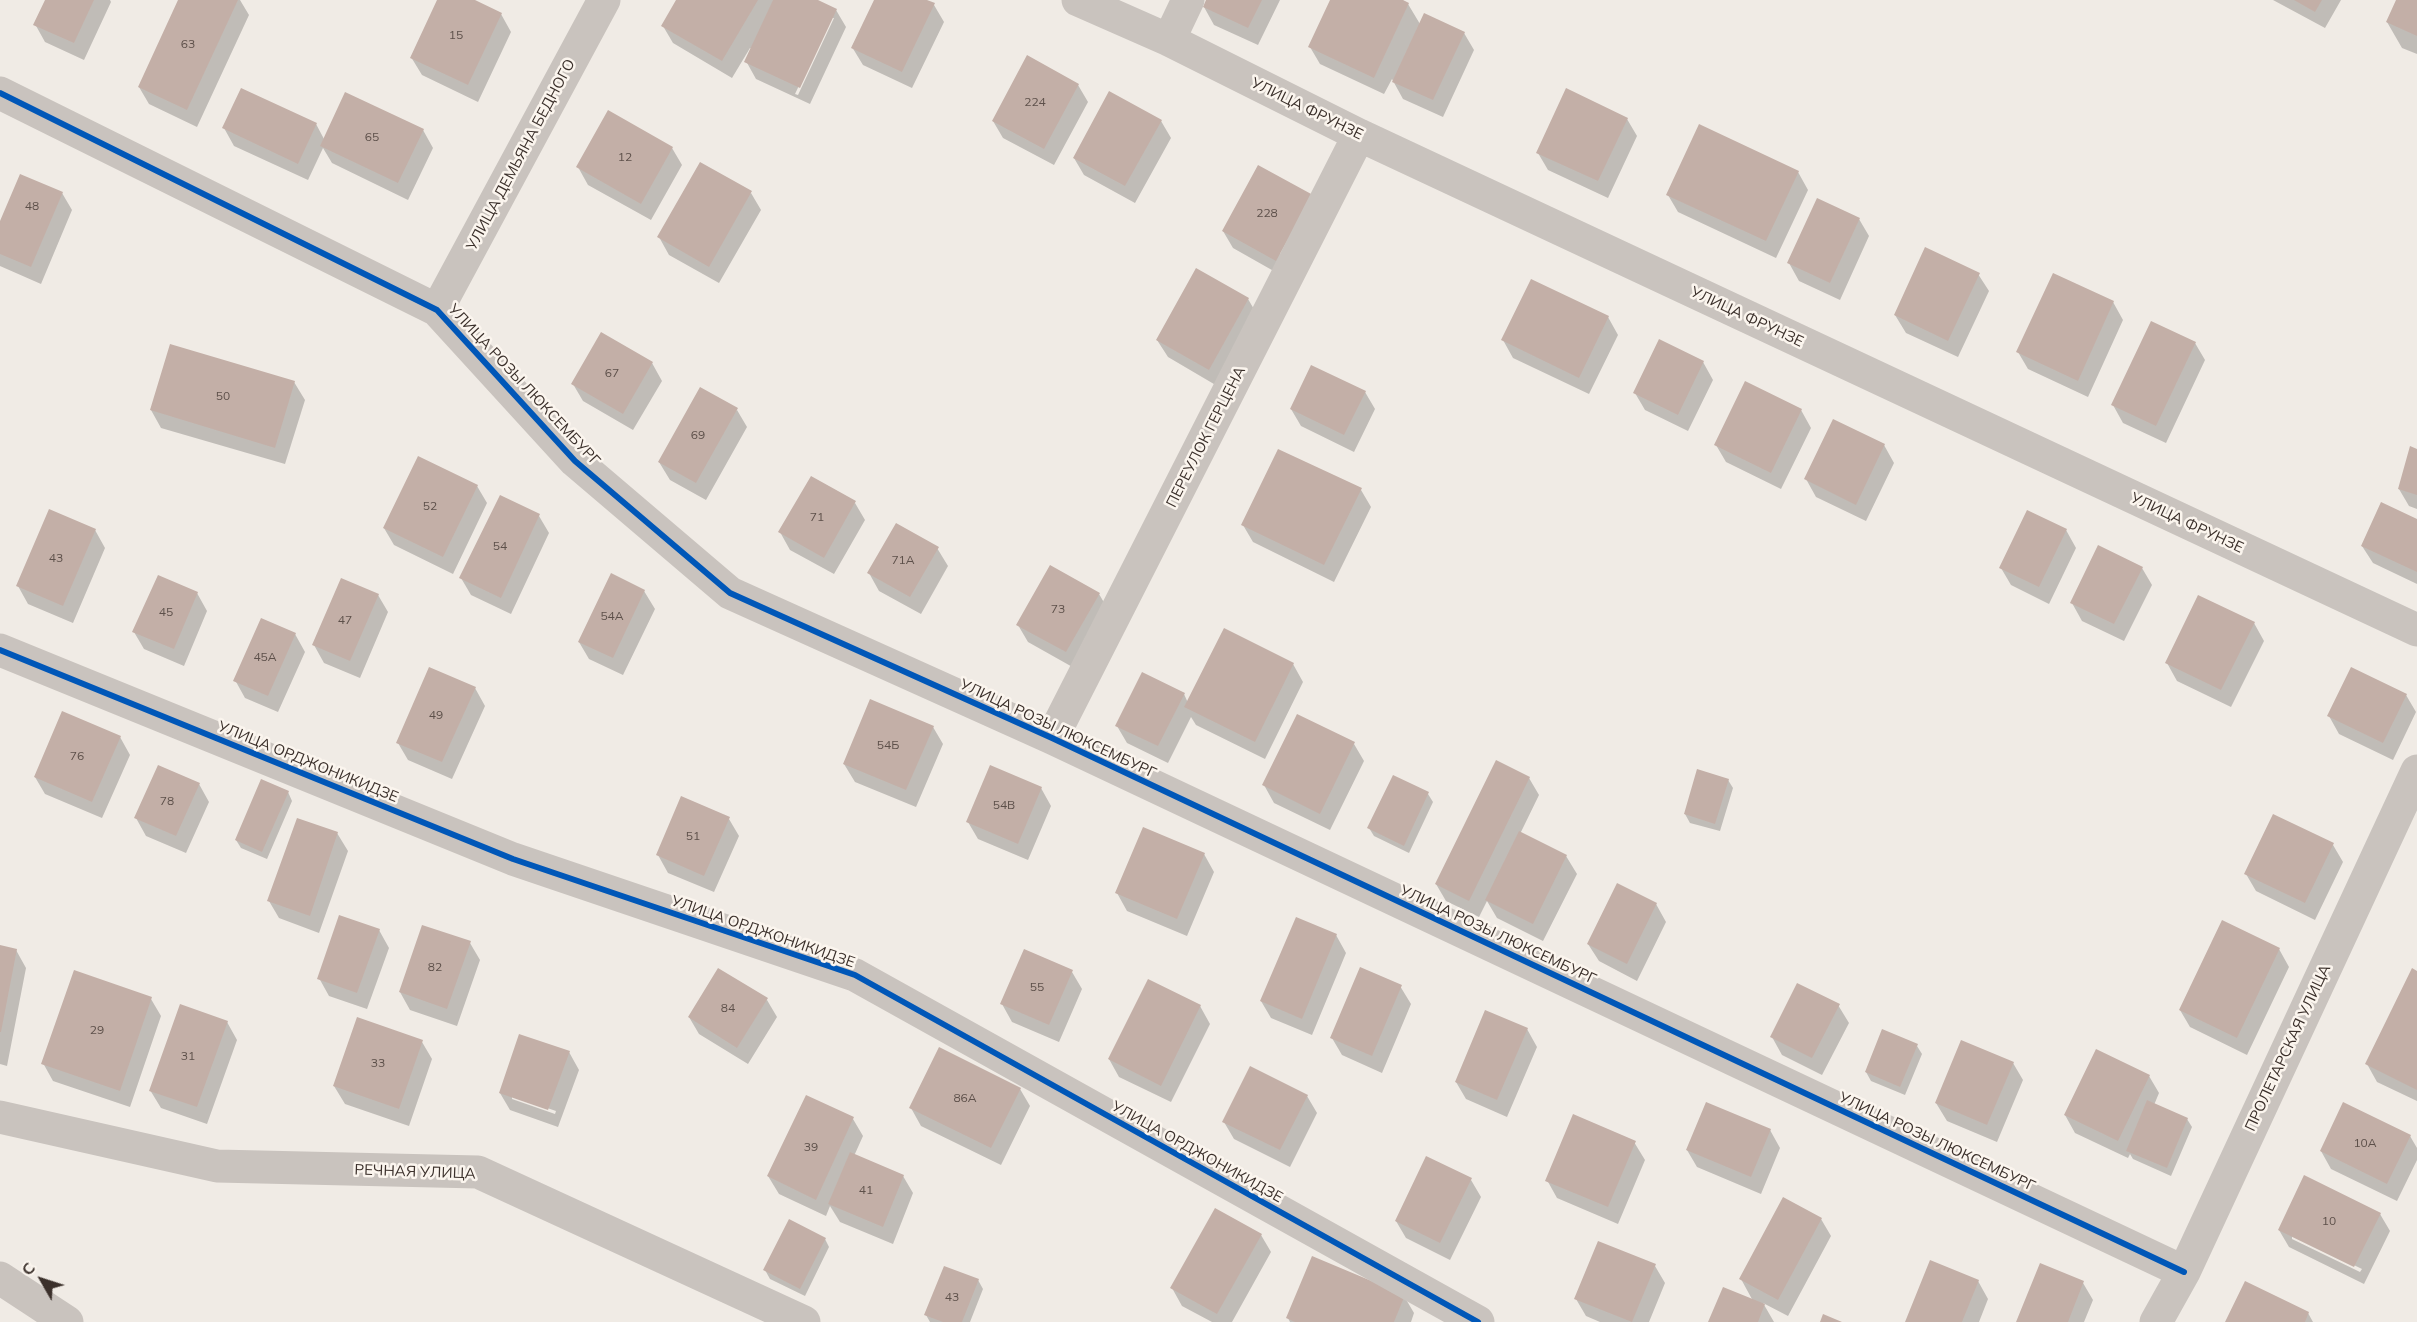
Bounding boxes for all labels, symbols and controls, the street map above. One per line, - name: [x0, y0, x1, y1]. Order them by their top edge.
- house number: 15: [449, 28, 463, 42]
- house number: 63: [181, 37, 195, 51]
- street label: УЛИЦА ДЕМЬЯНА БЕДНОГО: [463, 56, 579, 254]
- street label: УЛИЦА ФРУНЗЕ: [1248, 74, 1366, 144]
- house number: 224: [1024, 95, 1046, 109]
- house number: 65: [365, 130, 379, 144]
- house number: 12: [618, 150, 632, 164]
- house number: 48: [25, 199, 39, 213]
- house number: 228: [1256, 206, 1278, 220]
- street label: УЛИЦА ФРУНЗЕ: [1688, 283, 1806, 351]
- street label: УЛИЦА РОЗЫ ЛЮКСЕМБУРГ: [444, 300, 604, 470]
- street label: ПЕРЕУЛОК ГЕРЦЕНА: [1163, 363, 1249, 511]
- house number: 67: [605, 366, 619, 380]
- house number: 50: [216, 389, 230, 403]
- house number: 69: [691, 428, 705, 442]
- street label: УЛИЦА ФРУНЗЕ: [2128, 489, 2246, 557]
- house number: 52: [423, 499, 437, 513]
- house number: 71: [810, 510, 824, 524]
- house number: 54: [493, 539, 507, 553]
- house number: 43: [49, 551, 63, 565]
- house number: 71А: [891, 553, 915, 567]
- house number: 73: [1051, 602, 1065, 616]
- house number: 45: [159, 605, 173, 619]
- house number: 54А: [600, 609, 624, 623]
- house number: 47: [338, 613, 352, 627]
- house number: 45А: [253, 650, 277, 664]
- street label: УЛИЦА РОЗЫ ЛЮКСЕМБУРГ: [957, 676, 1159, 782]
- house number: 49: [429, 708, 443, 722]
- street label: УЛИЦА ОРДЖОНИКИДЗЕ: [215, 717, 401, 807]
- house number: 54Б: [877, 738, 899, 752]
- house number: 76: [70, 749, 84, 763]
- house number: 78: [160, 794, 174, 808]
- house number: 54В: [993, 798, 1015, 812]
- house number: 51: [686, 829, 700, 843]
- street label: УЛИЦА РОЗЫ ЛЮКСЕМБУРГ: [1397, 882, 1599, 988]
- street label: УЛИЦА ОРДЖОНИКИДЗЕ: [669, 892, 857, 972]
- house number: 82: [428, 960, 442, 974]
- street label: ПРОЛЕТАРСКАЯ УЛИЦА: [2241, 962, 2335, 1134]
- house number: 55: [1030, 980, 1044, 994]
- house number: 84: [721, 1001, 735, 1015]
- house number: 29: [90, 1023, 104, 1037]
- house number: 31: [181, 1049, 195, 1063]
- house number: 33: [371, 1056, 385, 1070]
- street label: УЛИЦА РОЗЫ ЛЮКСЕМБУРГ: [1836, 1089, 2038, 1195]
- house number: 86А: [953, 1091, 977, 1105]
- street label: УЛИЦА ОРДЖОНИКИДЗЕ: [1108, 1097, 1286, 1207]
- house number: 10А: [2353, 1136, 2377, 1150]
- house number: 39: [804, 1140, 818, 1154]
- street label: РЕЧНАЯ УЛИЦА: [354, 1161, 476, 1183]
- house number: 41: [859, 1183, 873, 1197]
- house number: 10: [2322, 1214, 2336, 1228]
- north arrow: [12, 1250, 72, 1310]
- text: С: [17, 1258, 39, 1279]
- house number: 43: [945, 1290, 959, 1304]

